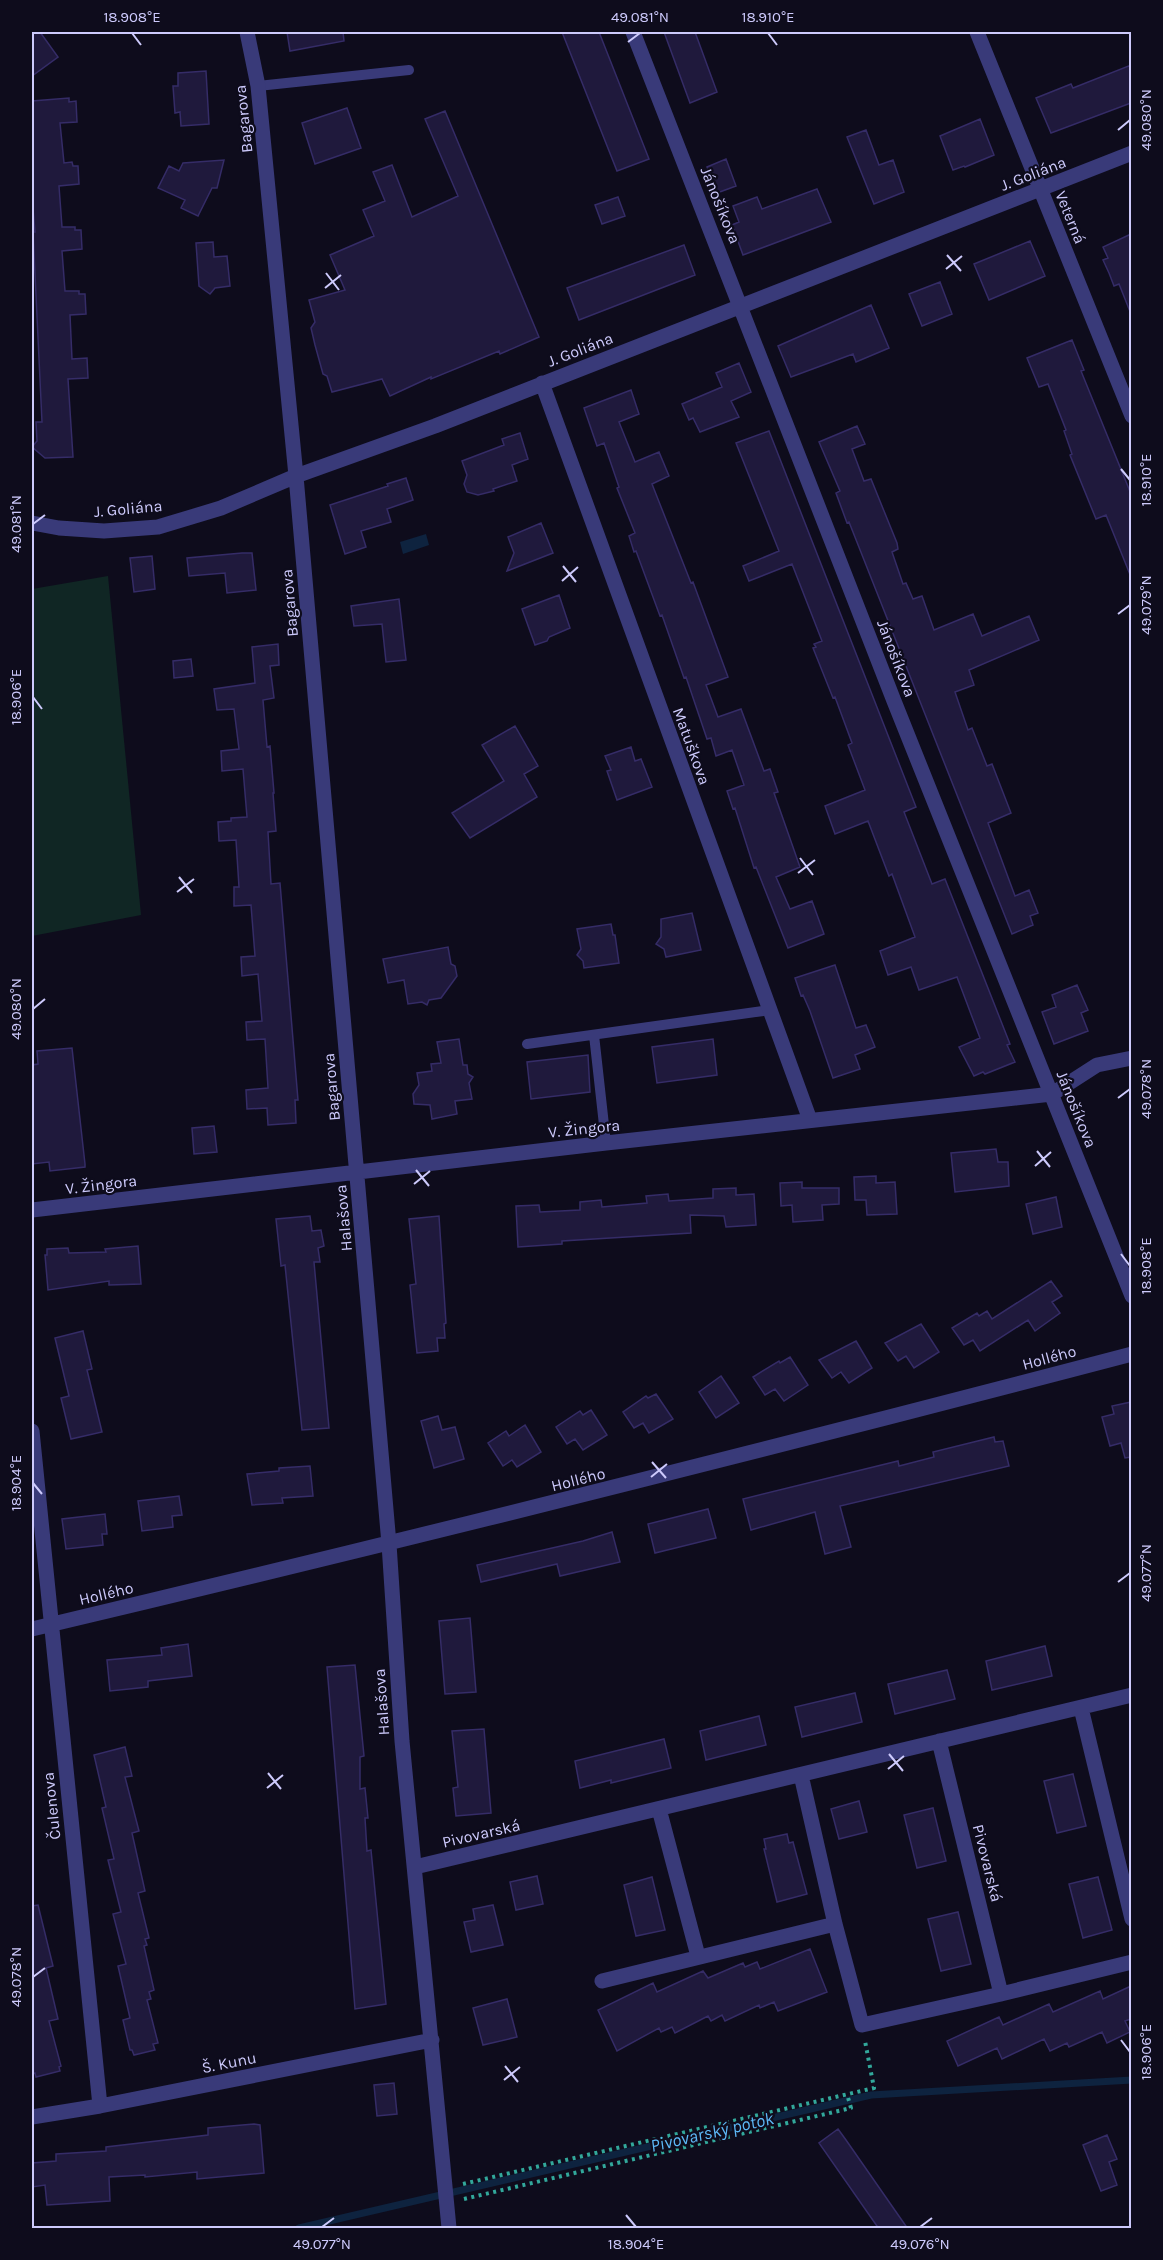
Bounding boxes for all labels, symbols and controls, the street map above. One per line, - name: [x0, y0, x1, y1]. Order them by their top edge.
- text: 18.908°E: [103, 8, 161, 26]
- text: 49.081°N: [611, 8, 669, 26]
- text: 18.910°E: [742, 8, 794, 26]
- street label: Bagarova: [230, 84, 256, 154]
- text: 49.080°N: [1137, 89, 1155, 151]
- street label: J. Goliána: [998, 152, 1069, 195]
- street label: Jánošíkova: [696, 164, 745, 247]
- street label: Veterná: [1051, 188, 1090, 246]
- street label: J. Goliána: [545, 328, 616, 371]
- text: 18.910°E: [1137, 454, 1155, 506]
- text: 49.081°N: [7, 495, 25, 553]
- street label: J. Goliána: [93, 496, 163, 521]
- street label: Bagarova: [277, 568, 302, 638]
- text: 49.079°N: [1137, 575, 1155, 635]
- street label: Jánošíkova: [873, 617, 920, 700]
- text: 18.906°E: [7, 669, 25, 725]
- street label: Matuškova: [669, 705, 714, 788]
- text: 49.080°N: [7, 978, 25, 1040]
- street label: Bagarova: [319, 1052, 344, 1122]
- text: 49.078°N: [1137, 1059, 1155, 1119]
- street label: Jánošíkova: [1052, 1068, 1101, 1151]
- street label: V. Žingora: [547, 1115, 621, 1142]
- street label: V. Žingora: [64, 1171, 138, 1198]
- street label: Halašova: [331, 1184, 356, 1252]
- text: 18.908°E: [1137, 1237, 1155, 1295]
- street label: Hollého: [1020, 1341, 1078, 1374]
- text: 18.904°E: [7, 1455, 25, 1511]
- street label: Hollého: [549, 1464, 607, 1495]
- text: 49.077°N: [1137, 1544, 1155, 1602]
- street label: Hollého: [77, 1578, 135, 1609]
- street label: Halašova: [370, 1668, 393, 1736]
- street label: Čulenova: [39, 1771, 64, 1840]
- street label: Pivovarská: [440, 1815, 522, 1852]
- street label: Pivovarská: [969, 1822, 1006, 1904]
- text: 49.078°N: [7, 1947, 25, 2007]
- text: 18.906°E: [1137, 2024, 1155, 2080]
- street label: Š. Kunu: [200, 2048, 258, 2077]
- water label: Pivovarský potok: [648, 2107, 777, 2157]
- text: 49.077°N: [293, 2235, 351, 2253]
- text: 18.904°E: [608, 2235, 664, 2253]
- text: 49.076°N: [890, 2235, 950, 2253]

